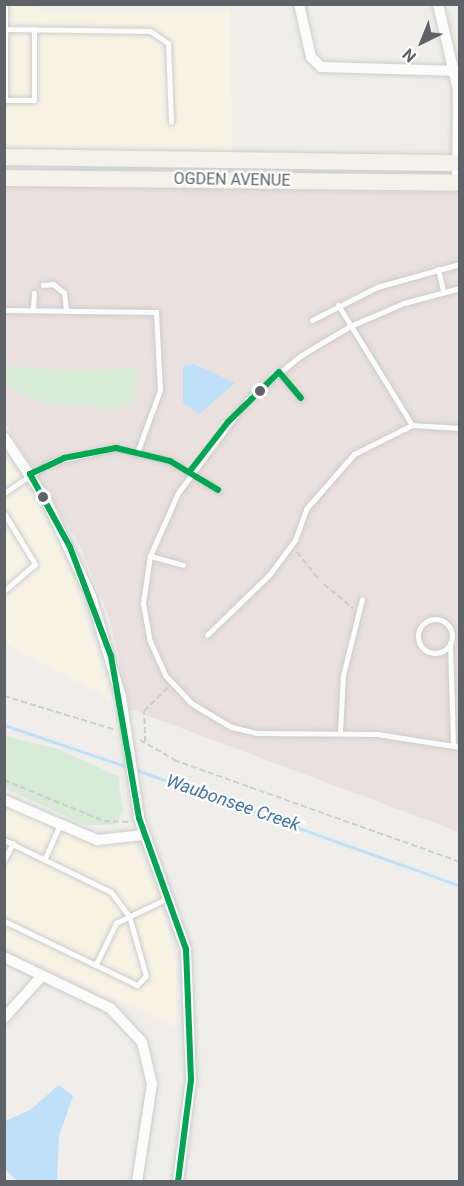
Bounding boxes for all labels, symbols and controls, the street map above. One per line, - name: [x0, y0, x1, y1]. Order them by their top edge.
- north arrow: [392, 12, 452, 72]
- text: N: [399, 45, 420, 66]
- street label: OGDEN AVENUE: [173, 169, 291, 191]
- unlabelled marker: [254, 385, 266, 397]
- unlabelled marker: [37, 491, 49, 503]
- water label: Waubonsee Creek: [163, 770, 303, 836]

